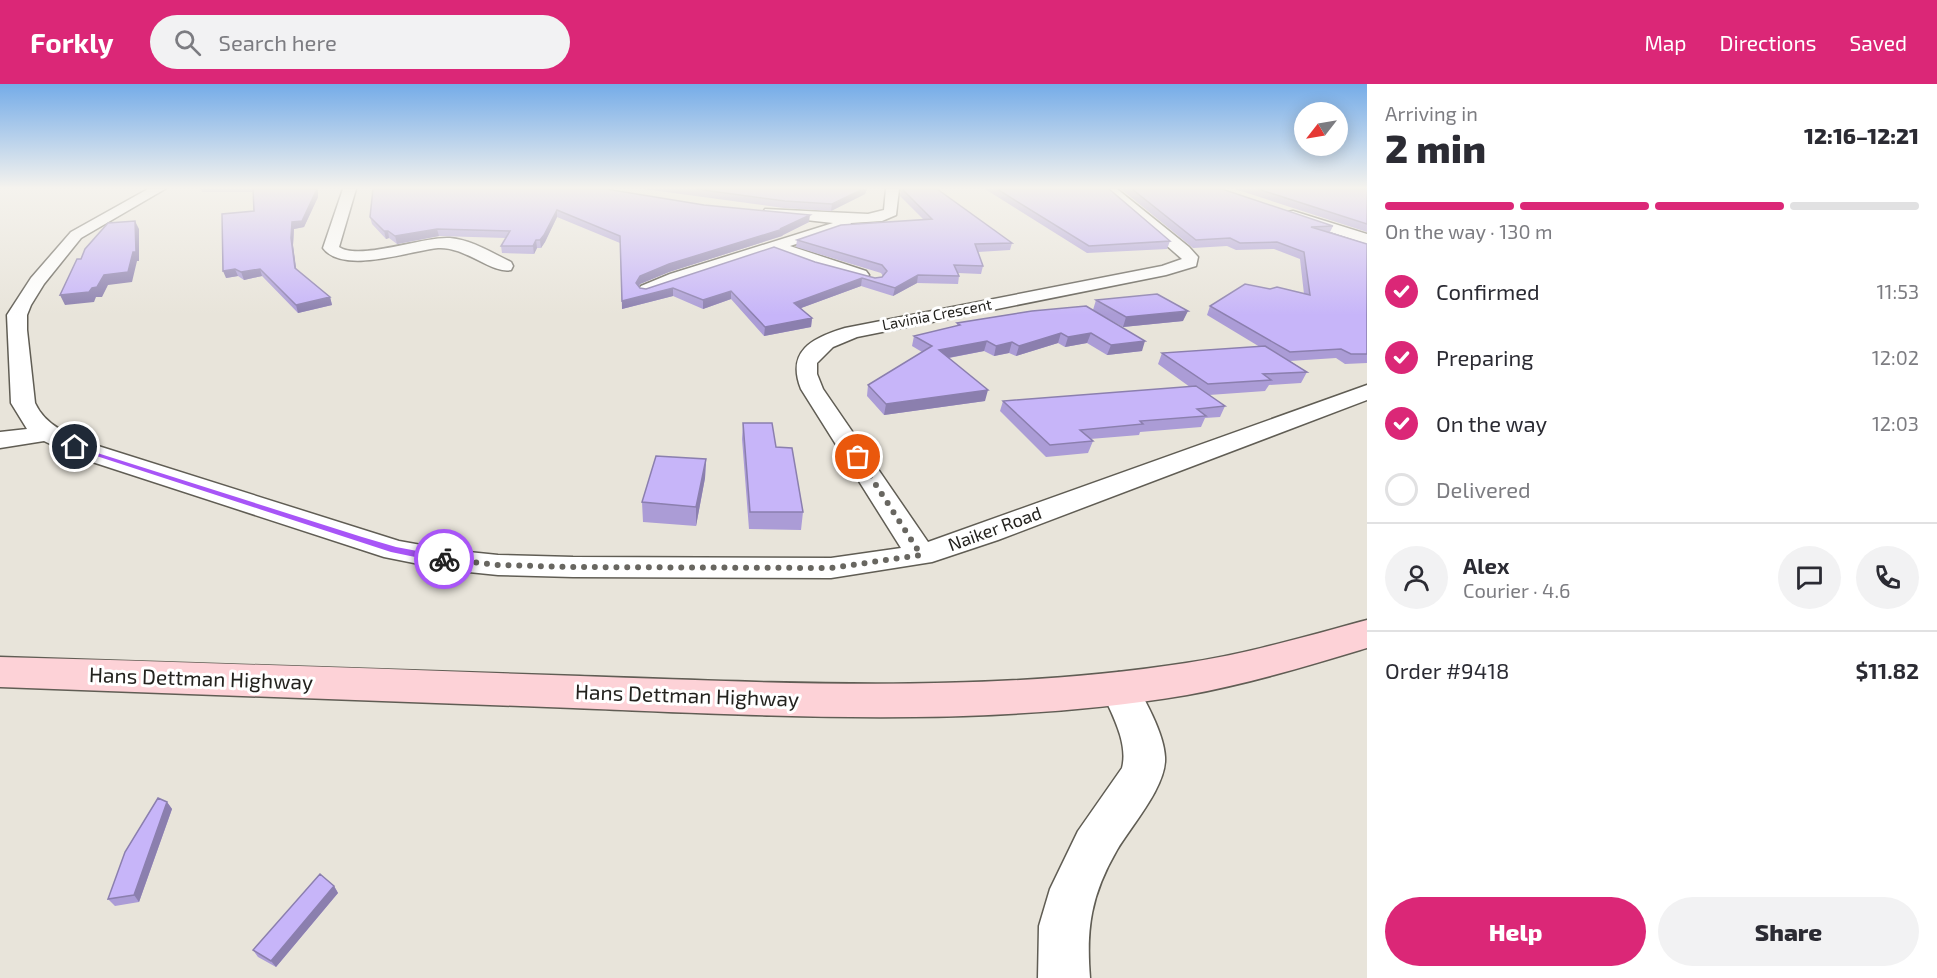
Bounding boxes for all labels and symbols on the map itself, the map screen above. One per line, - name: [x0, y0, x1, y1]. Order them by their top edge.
- north arrow: [1294, 102, 1348, 156]
- street label: Lavinia Crescent: [880, 295, 993, 333]
- pin: [49, 421, 100, 472]
- pin: [832, 431, 883, 482]
- street label: Naiker Road: [945, 501, 1044, 555]
- courier: [414, 529, 474, 589]
- street label: Hans Dettman Highway: [89, 661, 314, 694]
- street label: Hans Dettman Highway: [575, 678, 800, 711]

